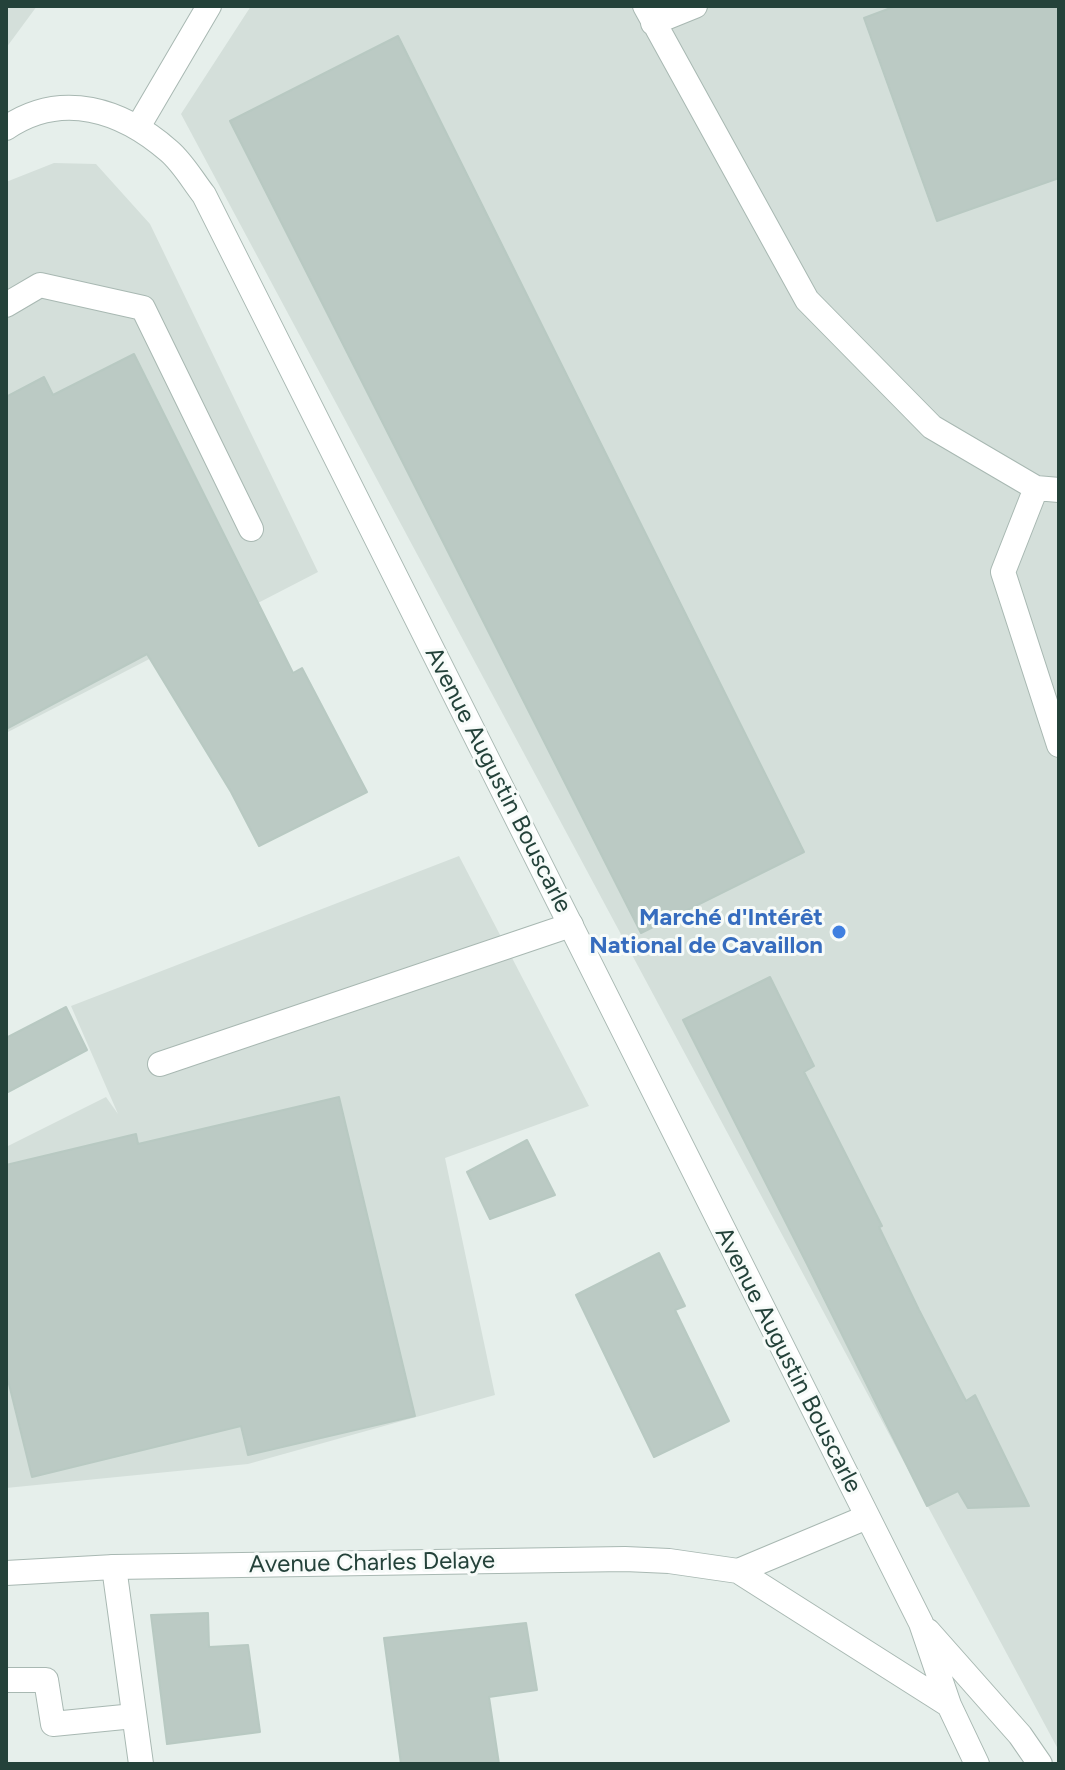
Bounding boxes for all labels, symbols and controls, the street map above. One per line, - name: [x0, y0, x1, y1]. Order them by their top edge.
- street label: Avenue Augustin Bouscarle: [418, 642, 578, 918]
- place label: Marché d'Intérêt National de Cavaillon: [589, 904, 823, 960]
- marker: Marché d'Intérêt National de Cavaillon: [830, 923, 848, 941]
- street label: Avenue Augustin Bouscarle: [708, 1222, 868, 1498]
- street label: Avenue Charles Delaye: [249, 1546, 495, 1580]

